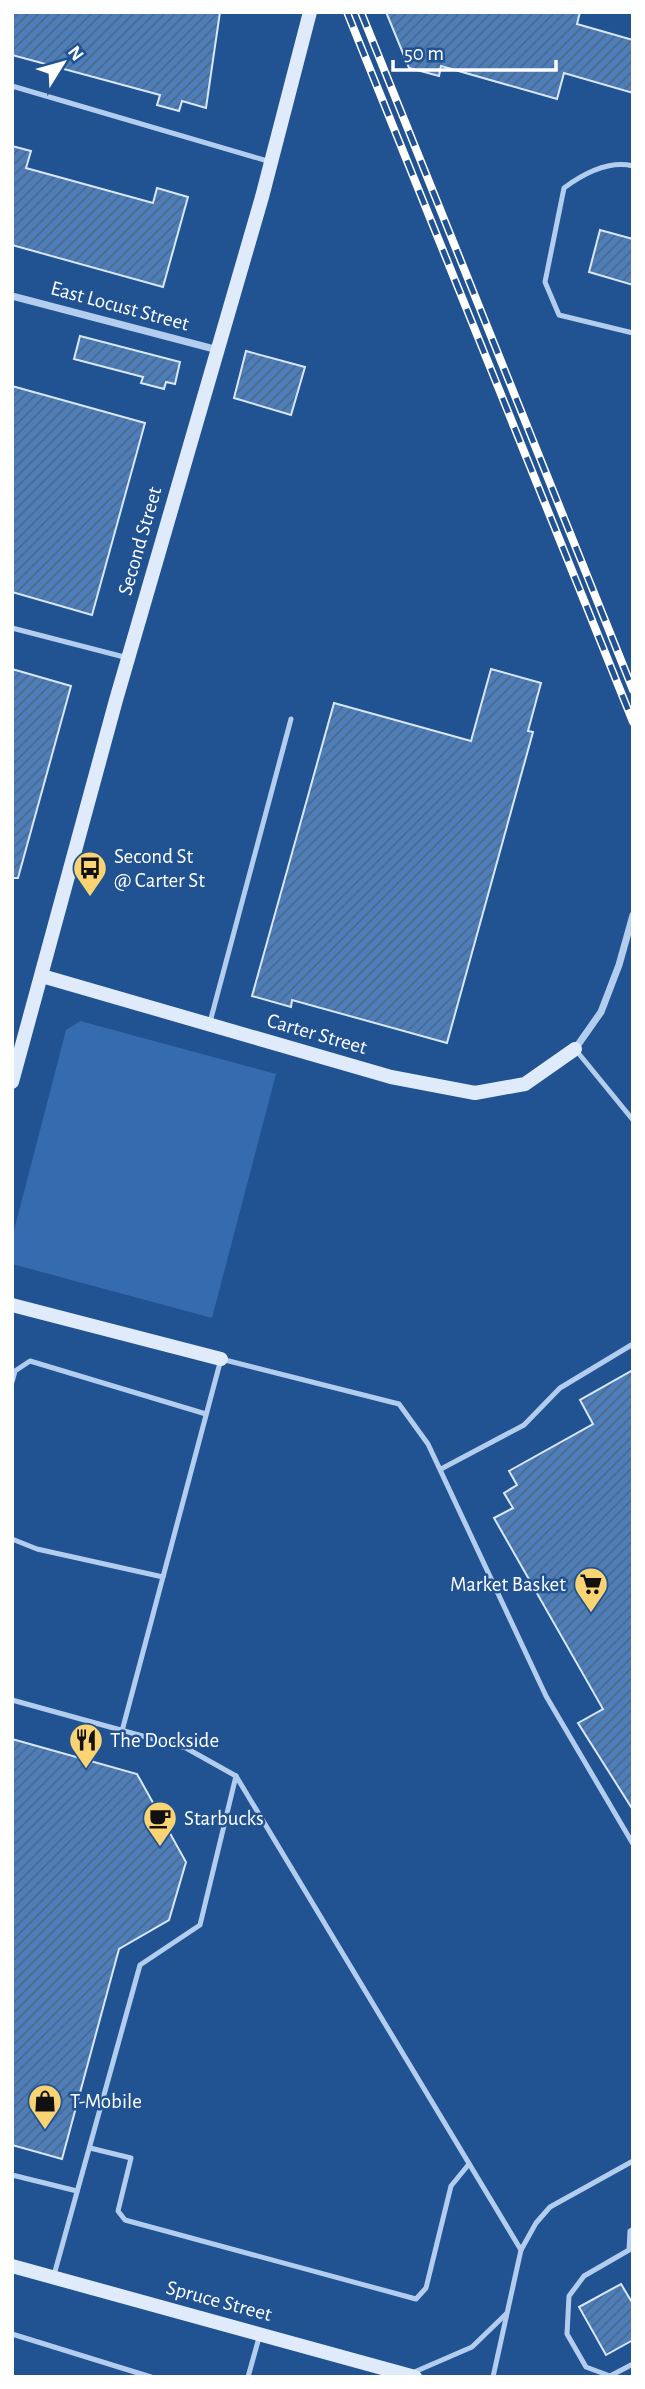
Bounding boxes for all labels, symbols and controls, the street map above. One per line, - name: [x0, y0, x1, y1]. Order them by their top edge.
- north arrow: [28, 28, 98, 98]
- scale bar: [393, 28, 556, 72]
- text: N: [64, 43, 87, 65]
- text: 50 m: [404, 43, 444, 64]
- street label: East Locust Street: [49, 277, 192, 335]
- street label: Second Street: [114, 484, 166, 598]
- place label: Second St @ Carter St: [114, 846, 205, 891]
- bus stop icon: Second St @ Carter St: [71, 849, 109, 898]
- street label: Carter Street: [265, 1010, 370, 1058]
- supermarket icon: Market Basket: [572, 1565, 610, 1614]
- place label: Market Basket: [450, 1574, 566, 1595]
- restaurant icon: The Dockside: [67, 1721, 105, 1770]
- place label: The Dockside: [110, 1730, 219, 1751]
- cafe icon: Starbucks: [141, 1799, 179, 1848]
- place label: Starbucks: [184, 1808, 264, 1829]
- shop icon: T-Mobile: [26, 2082, 64, 2131]
- place label: T-Mobile: [70, 2091, 142, 2112]
- street label: Spruce Street: [164, 2277, 274, 2325]

